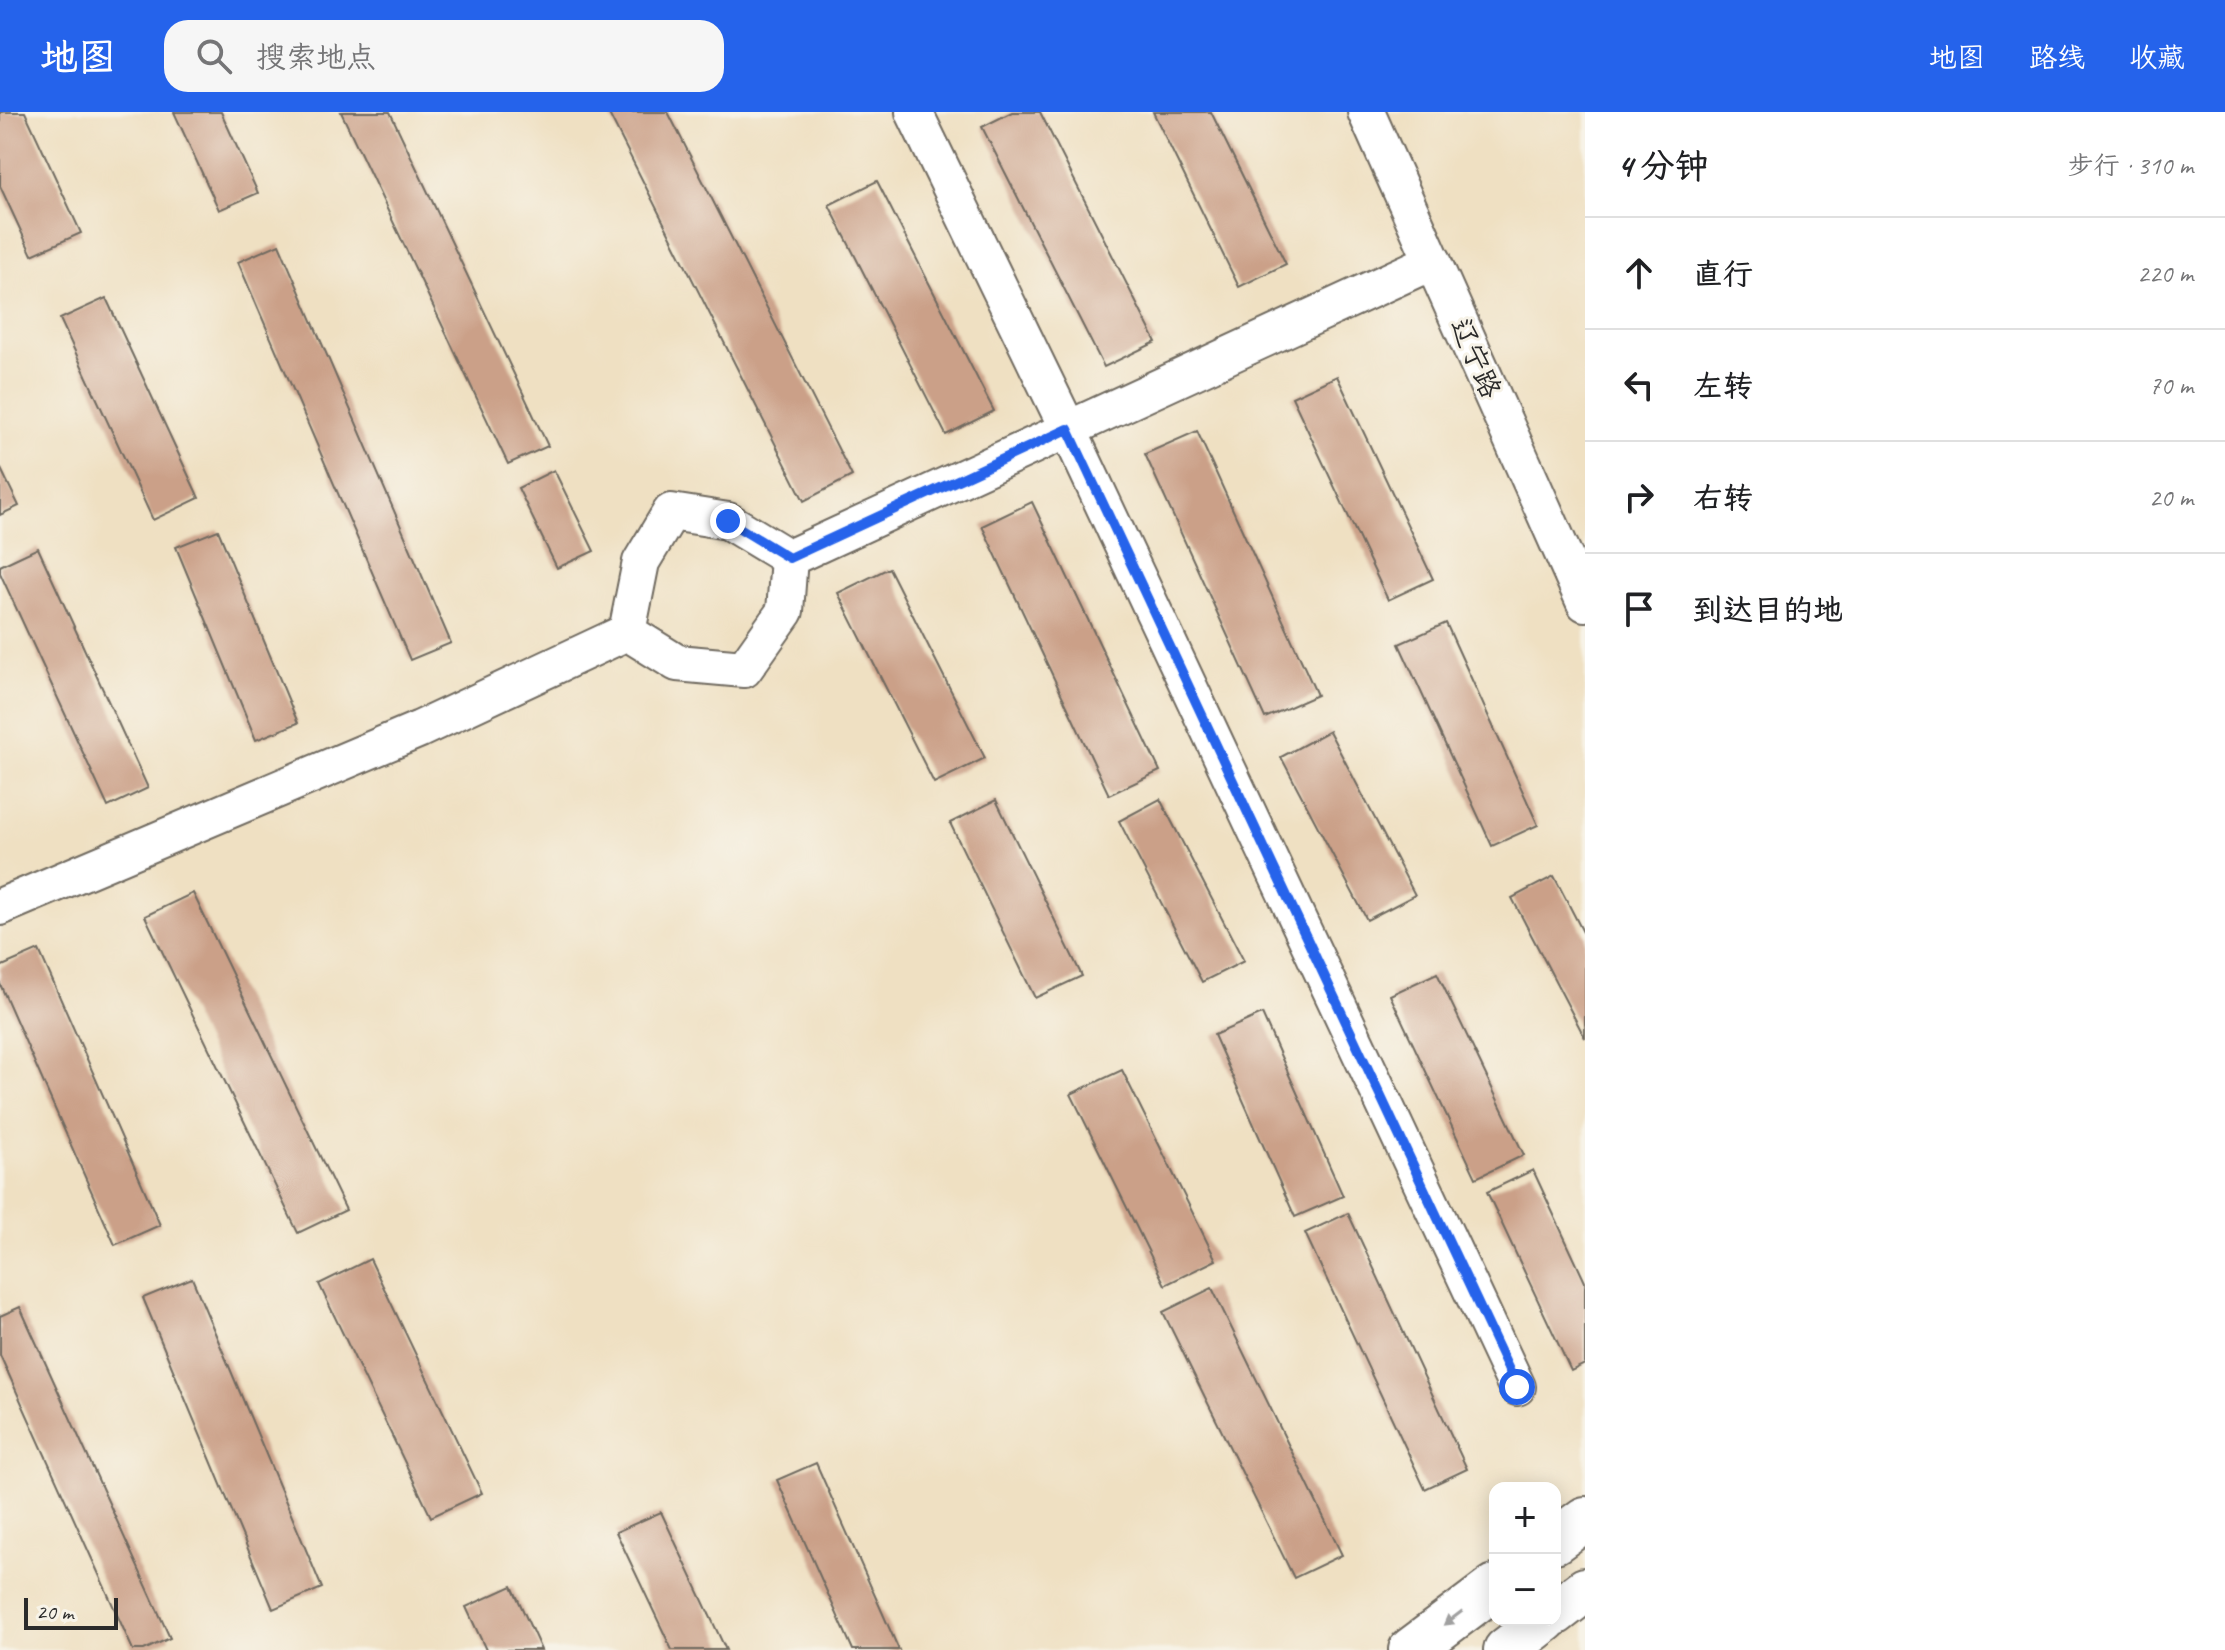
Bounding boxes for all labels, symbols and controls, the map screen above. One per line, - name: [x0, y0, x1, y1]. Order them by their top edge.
- search box: [164, 20, 724, 92]
- text: 地图: [40, 34, 116, 81]
- icon: search: [192, 34, 236, 78]
- text: 搜索地点: [256, 38, 376, 76]
- text: 地图: [1929, 40, 1985, 75]
- text: 路线: [2029, 40, 2085, 75]
- text: 收藏: [2129, 40, 2185, 75]
- text: 4 分钟: [1617, 144, 1709, 187]
- text: 步行 · 310 m: [2068, 149, 2193, 182]
- icon: ahead: [1617, 251, 1661, 295]
- text: 直行: [1693, 255, 1753, 293]
- text: 220 m: [2137, 257, 2193, 290]
- street label: 辽宁路: [1443, 313, 1509, 403]
- icon: left: [1617, 363, 1661, 407]
- text: 左转: [1693, 367, 1753, 405]
- text: 70 m: [2149, 369, 2193, 402]
- icon: right: [1617, 475, 1661, 519]
- text: 右转: [1693, 479, 1753, 517]
- text: 20 m: [2149, 481, 2193, 514]
- route end: [710, 503, 746, 539]
- icon: arrive: [1617, 587, 1661, 631]
- text: 到达目的地: [1693, 591, 1843, 629]
- route start: [1499, 1369, 1535, 1405]
- map controls: [1489, 1482, 1561, 1626]
- button: +: [1489, 1482, 1561, 1554]
- button: −: [1489, 1554, 1561, 1626]
- scale bar: [24, 1594, 118, 1630]
- text: 20 m: [36, 1598, 73, 1626]
- one-way arrow: [1443, 1610, 1463, 1626]

